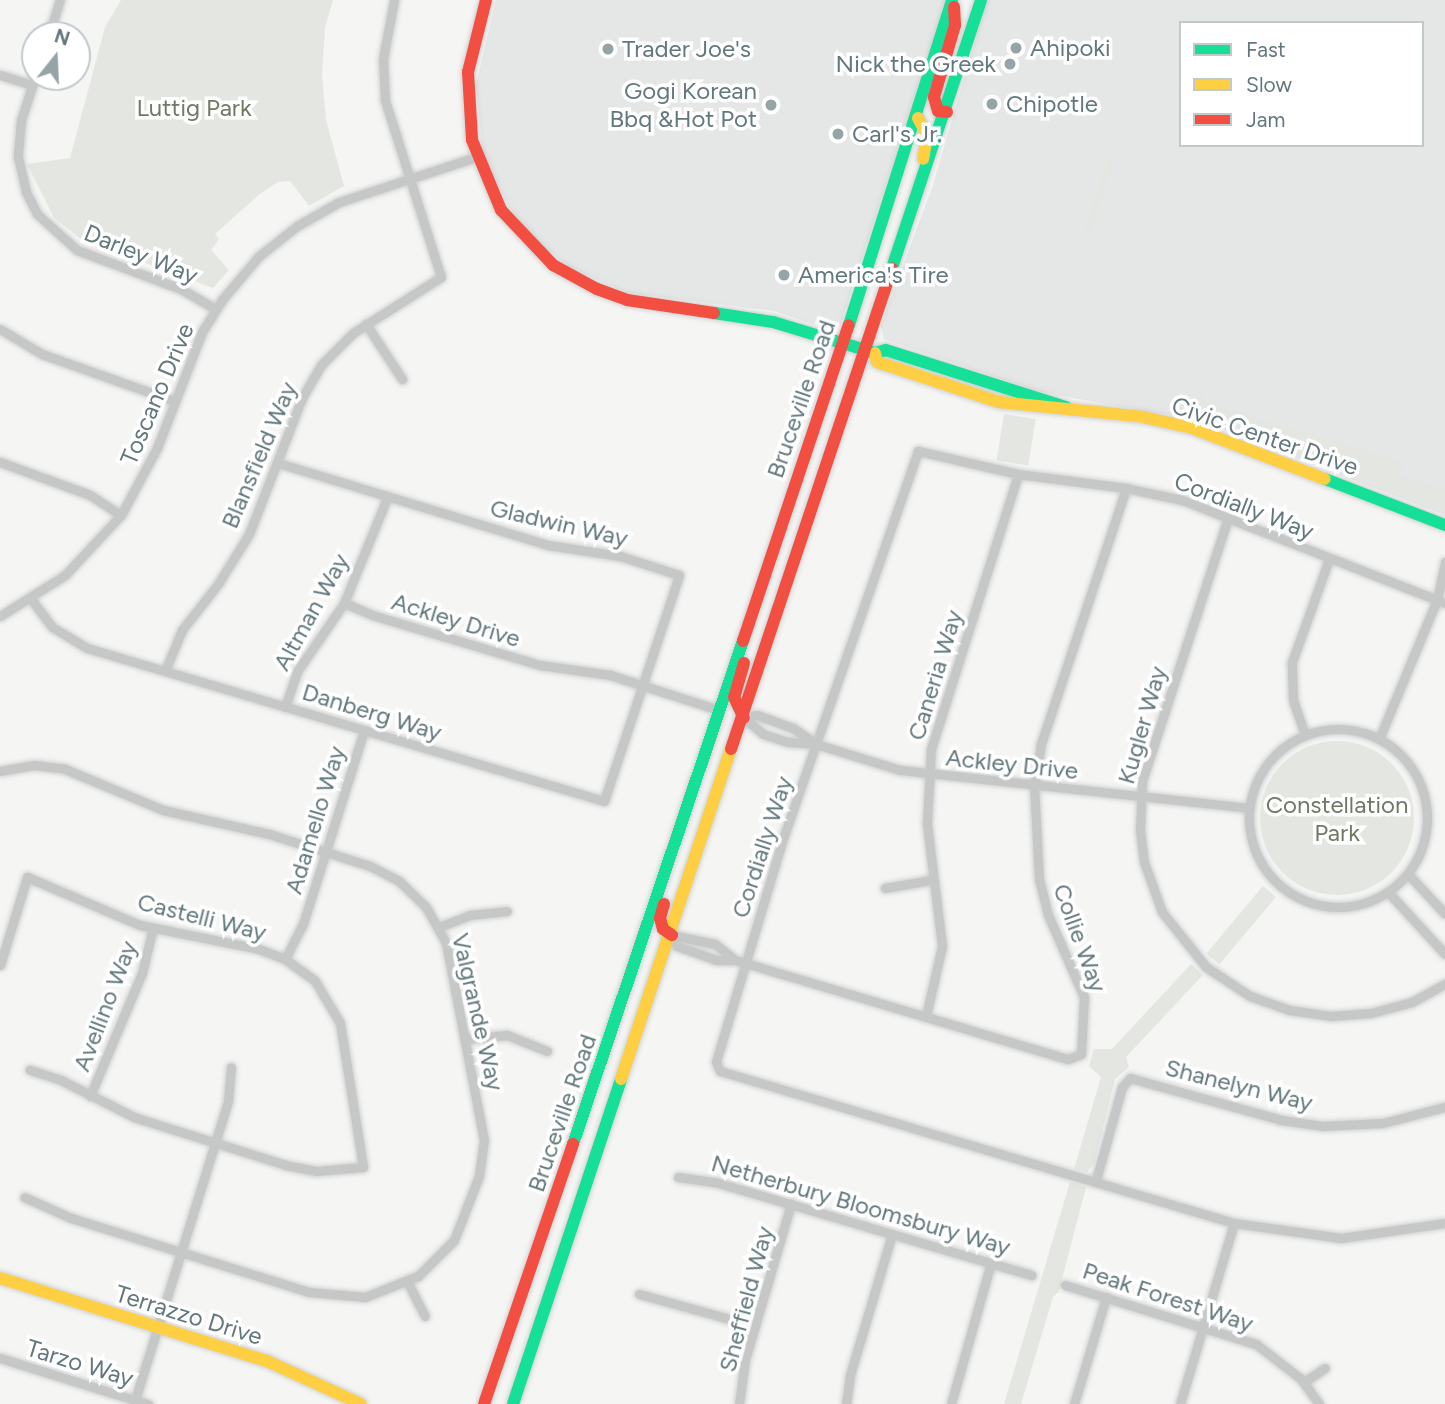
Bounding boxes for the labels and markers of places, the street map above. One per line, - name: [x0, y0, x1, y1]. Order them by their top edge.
- place label: Ahipoki: [1030, 34, 1111, 62]
- place label: Trader Joe's: [622, 35, 751, 63]
- marker: Ahipoki: [1008, 40, 1024, 56]
- marker: Trader Joe's: [600, 41, 616, 57]
- place label: Nick the Greek: [836, 50, 996, 78]
- marker: Nick the Greek: [1002, 56, 1018, 72]
- place label: Gogi Korean Bbq &Hot Pot: [609, 77, 757, 133]
- place label: Chipotle: [1006, 90, 1098, 118]
- marker: Chipotle: [984, 96, 1000, 112]
- marker: Gogi Korean Bbq &Hot Pot: [763, 97, 779, 113]
- place label: Carl's Jr.: [852, 120, 942, 148]
- marker: Carl's Jr.: [830, 126, 846, 142]
- place label: America's Tire: [798, 261, 949, 289]
- marker: America's Tire: [776, 267, 792, 283]

